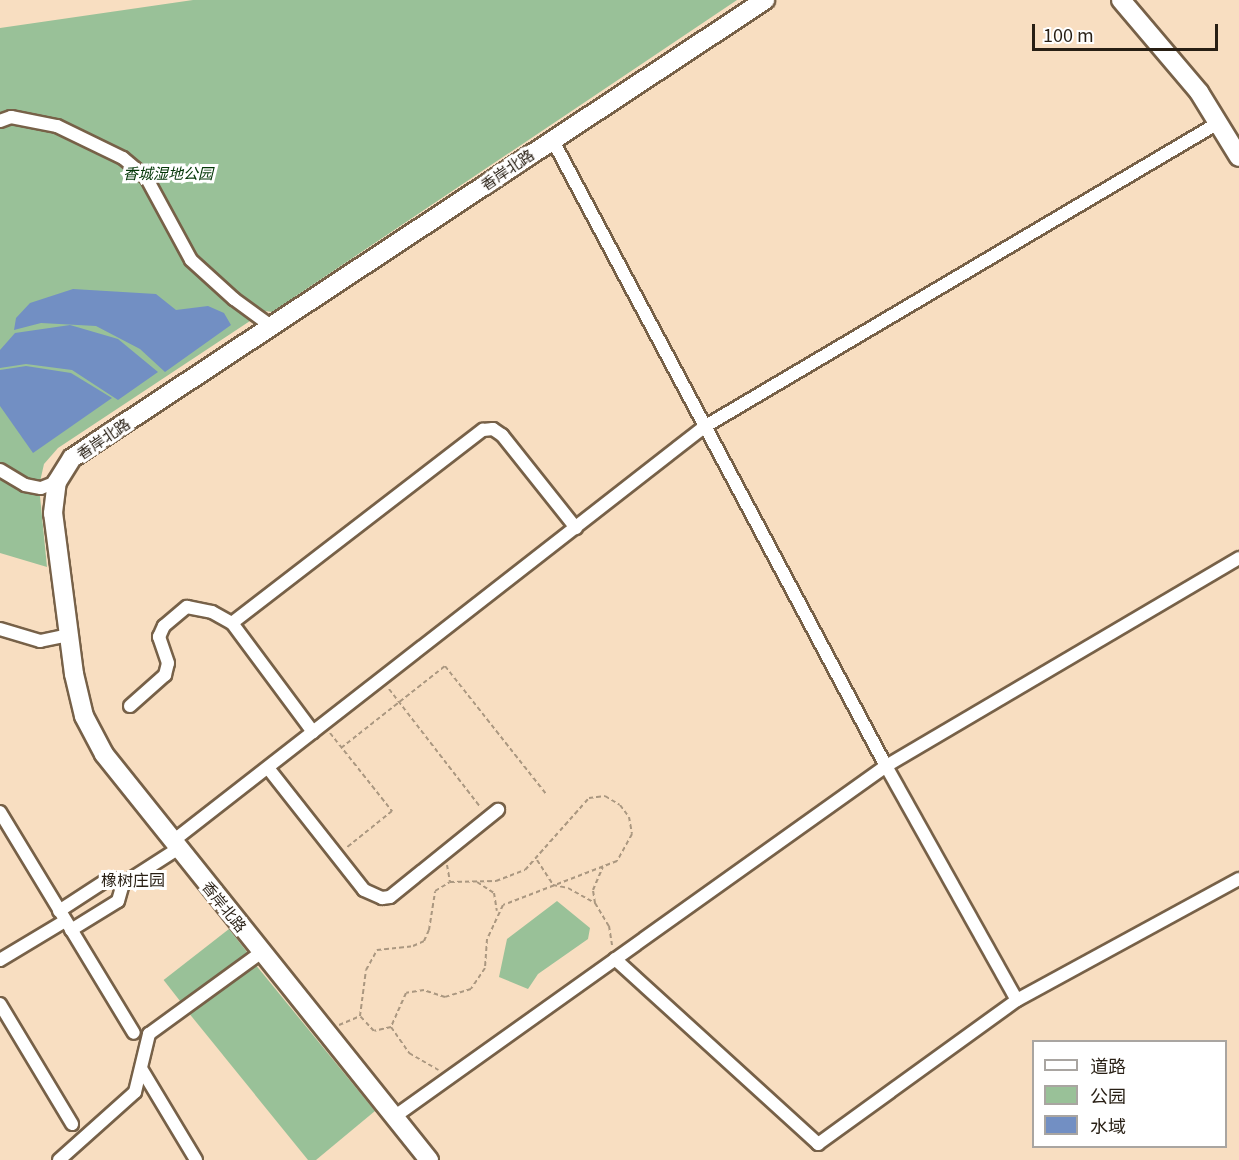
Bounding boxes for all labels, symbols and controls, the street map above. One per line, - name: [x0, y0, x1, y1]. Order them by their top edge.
- scale bar: [1035, 12, 1221, 50]
- text: 100 m: [1043, 21, 1094, 47]
- street label: 香岸北路: [477, 145, 537, 193]
- park label: 香城湿地公园: [123, 164, 213, 182]
- street label: 香岸北路: [73, 414, 133, 462]
- district label: 橡树庄园: [101, 869, 165, 889]
- street label: 香岸北路: [199, 877, 251, 935]
- legend: [1032, 1040, 1227, 1148]
- text: 道路: [1090, 1052, 1126, 1078]
- text: 公园: [1090, 1082, 1126, 1108]
- text: 水域: [1090, 1112, 1126, 1138]

